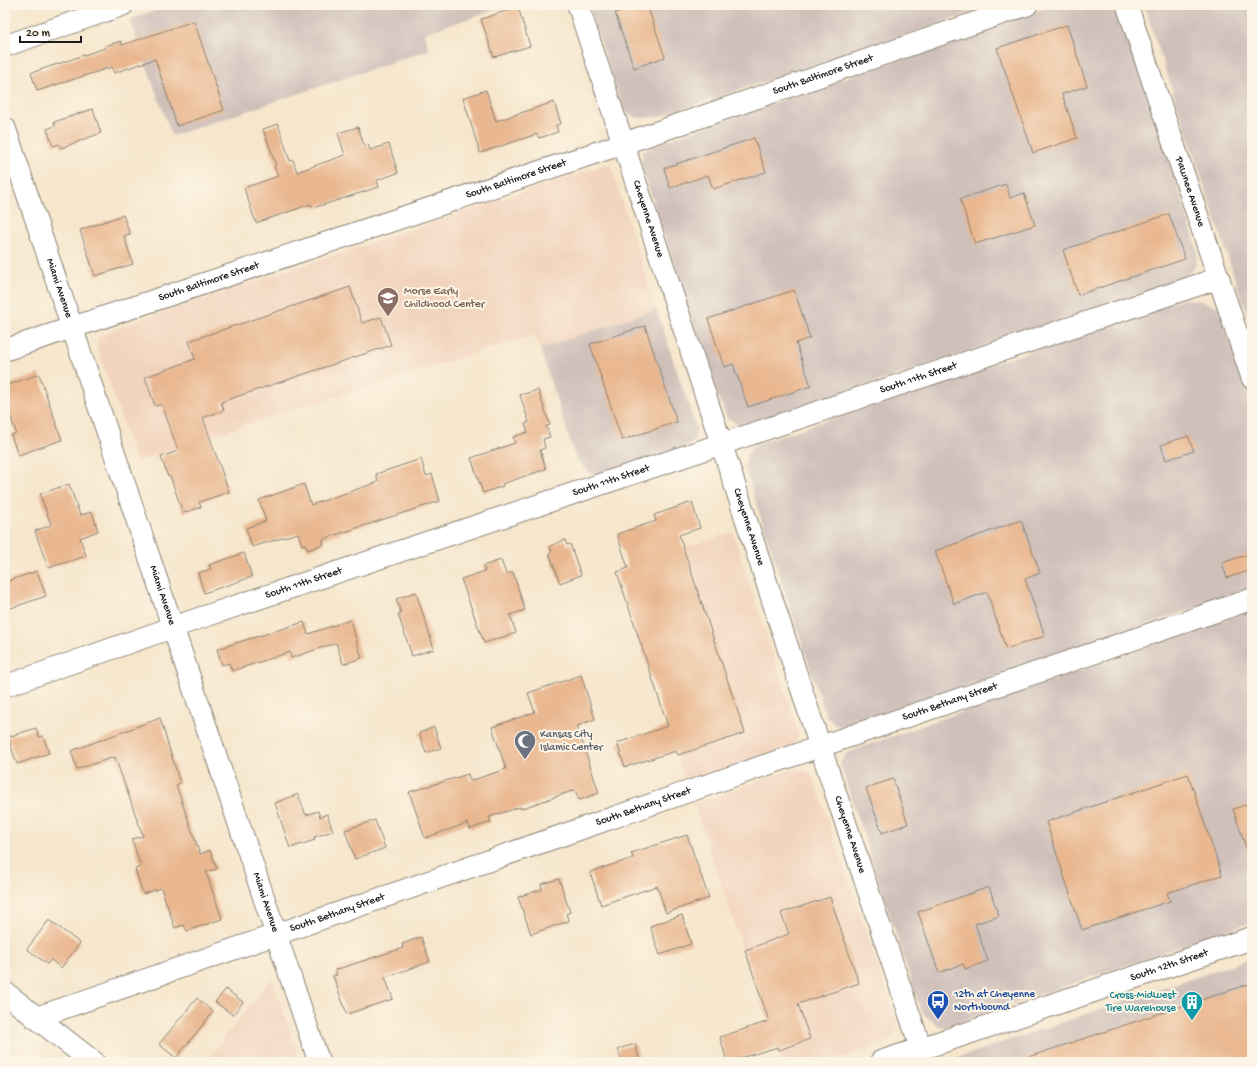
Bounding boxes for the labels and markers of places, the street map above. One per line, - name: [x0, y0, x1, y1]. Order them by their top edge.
- school or university icon: Morse Early Childhood Center: [375, 285, 401, 318]
- place label: Morse Early Childhood Center: [404, 286, 486, 311]
- mosque icon: Kansas City Islamic Center: [512, 728, 538, 761]
- place label: Kansas City Islamic Center: [540, 729, 604, 754]
- bus stop icon: 12th at Cheyenne Northbound: [925, 988, 951, 1021]
- place label: 12th at Cheyenne Northbound: [953, 989, 1035, 1014]
- building icon: Cross-Midwest Tire Warehouse: [1179, 989, 1205, 1022]
- place label: Cross-Midwest Tire Warehouse: [1105, 990, 1178, 1015]

